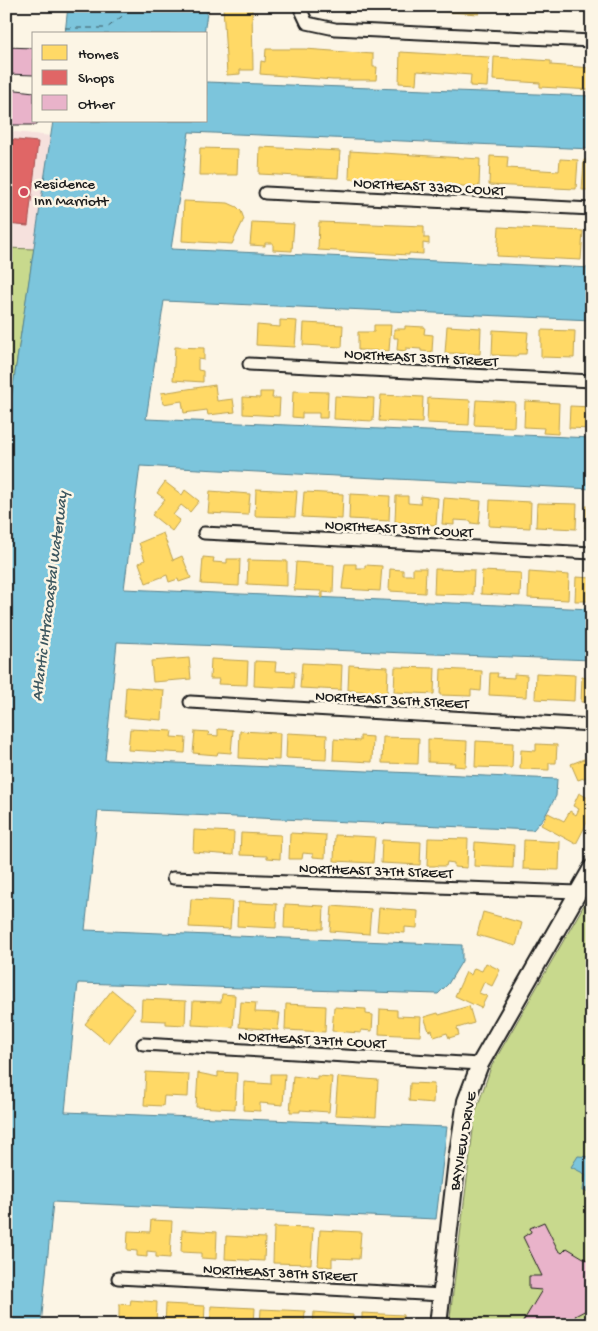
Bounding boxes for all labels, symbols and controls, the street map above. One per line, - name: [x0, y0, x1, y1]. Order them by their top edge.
- legend: [32, 32, 208, 122]
- text: Homes: [78, 46, 119, 64]
- text: Shops: [78, 70, 114, 88]
- text: Other: [78, 96, 116, 114]
- street label: NORTHEAST 33RD COURT: [353, 175, 506, 201]
- place label: Residence Inn Marriott: [34, 176, 110, 211]
- marker: Residence Inn Marriott: [18, 186, 30, 198]
- street label: NORTHEAST 35TH STREET: [343, 346, 500, 372]
- water label: Atlantic Intracoastal Waterway: [29, 489, 74, 702]
- street label: NORTHEAST 35TH COURT: [324, 517, 475, 543]
- street label: NORTHEAST 36TH STREET: [315, 688, 470, 714]
- street label: NORTHEAST 37TH STREET: [299, 860, 454, 884]
- street label: NORTHEAST 37TH COURT: [237, 1028, 388, 1054]
- street label: BAYVIEW DRIVE: [446, 1090, 482, 1193]
- street label: NORTHEAST 38TH STREET: [202, 1261, 359, 1287]

